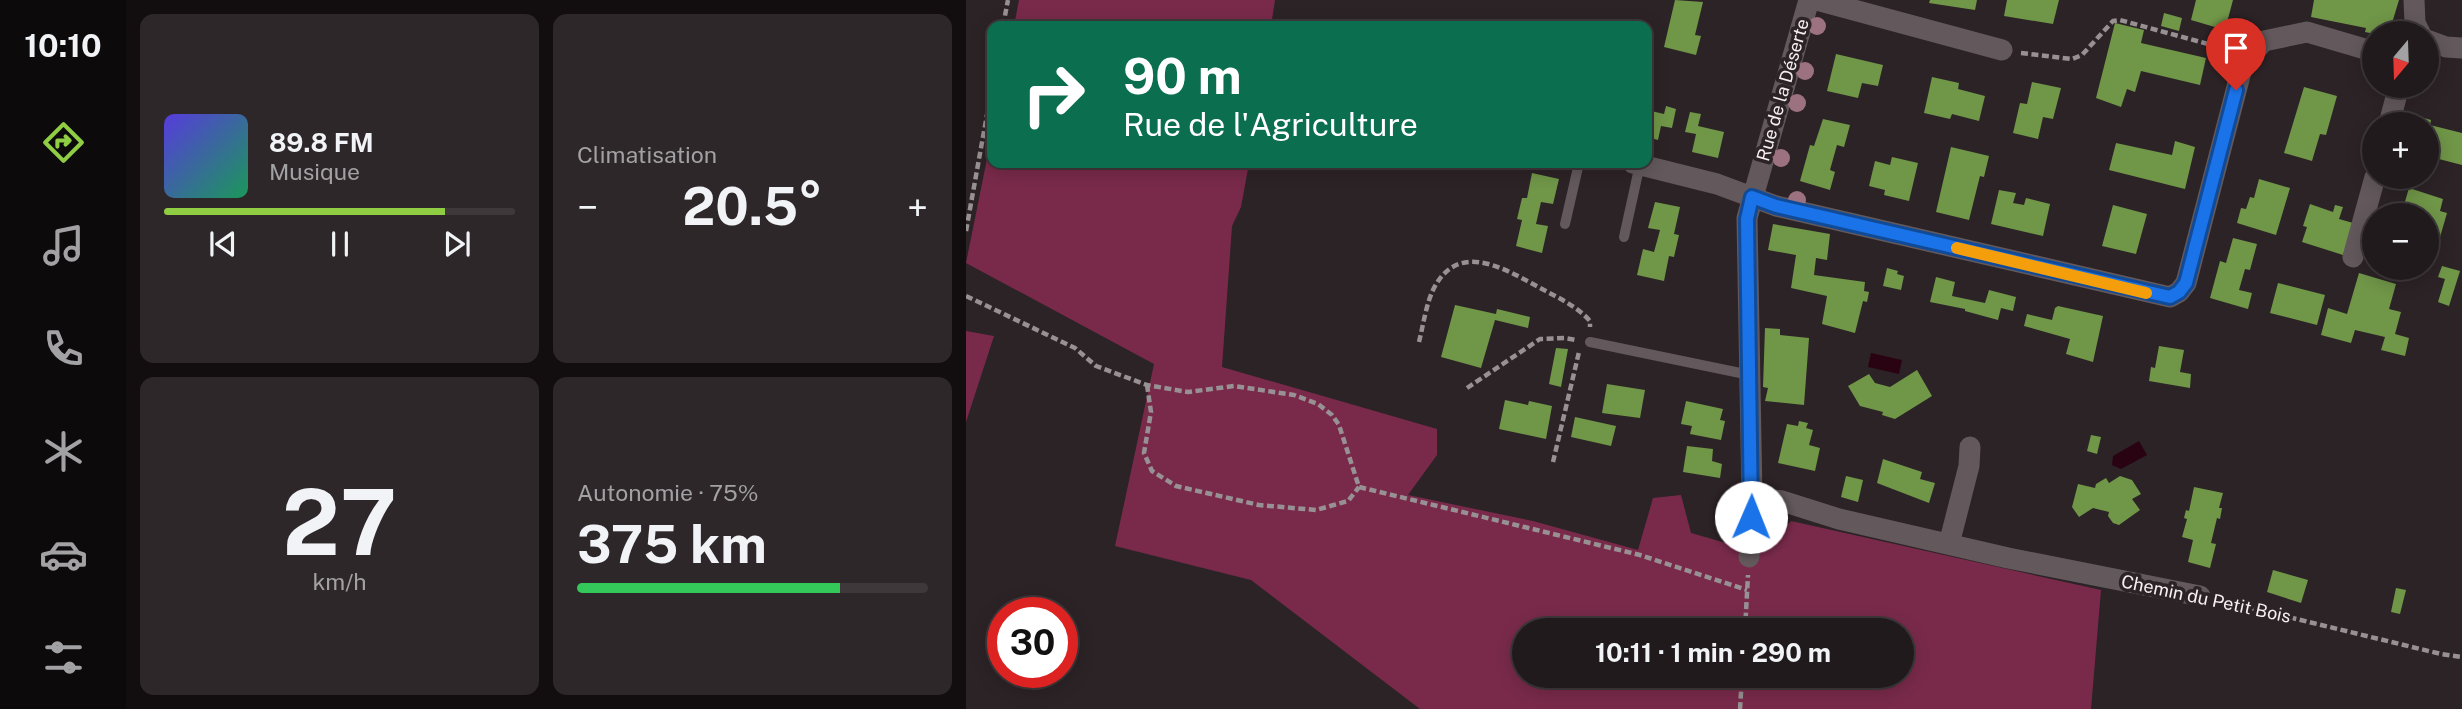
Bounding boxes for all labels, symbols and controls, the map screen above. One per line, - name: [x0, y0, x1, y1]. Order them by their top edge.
- street label: Rue de la Déserte: [1752, 16, 1813, 164]
- pin: [2206, 18, 2266, 90]
- north arrow: [2362, 21, 2440, 98]
- map controls: [2362, 21, 2439, 280]
- text: 10:10: [24, 27, 102, 64]
- icon: arrive: [2217, 29, 2255, 67]
- text: 90 m: [1123, 47, 1242, 105]
- icon: right: [1008, 49, 1099, 140]
- text: Rue de l'Agriculture: [1123, 106, 1418, 143]
- button: +: [2362, 112, 2439, 189]
- icon: directions: [39, 118, 88, 167]
- text: 89.8 FM: [269, 127, 374, 158]
- text: Climatisation: [577, 141, 717, 168]
- text: Musique: [269, 158, 360, 185]
- text: 20.5°: [682, 176, 823, 237]
- text: −: [577, 185, 598, 230]
- text: +: [907, 185, 928, 230]
- button: −: [2362, 203, 2439, 280]
- icon: music: [39, 221, 88, 270]
- icon: previous: [204, 225, 242, 263]
- icon: pause: [321, 225, 359, 263]
- icon: next: [438, 225, 476, 263]
- icon: phone: [39, 324, 88, 373]
- icon: climate: [39, 427, 88, 476]
- text: 27: [282, 469, 397, 575]
- text: Autonomie · 75%: [577, 479, 759, 506]
- position arrow: [1714, 480, 1788, 554]
- text: 375 km: [577, 514, 767, 575]
- icon: car: [39, 530, 88, 579]
- text: km/h: [312, 568, 367, 595]
- street label: Chemin du Petit Bois: [2119, 570, 2293, 627]
- speed limit sign: 30: [987, 597, 1078, 688]
- icon: filters: [39, 633, 88, 682]
- text: 10:11 · 1 min · 290 m: [1595, 637, 1831, 668]

